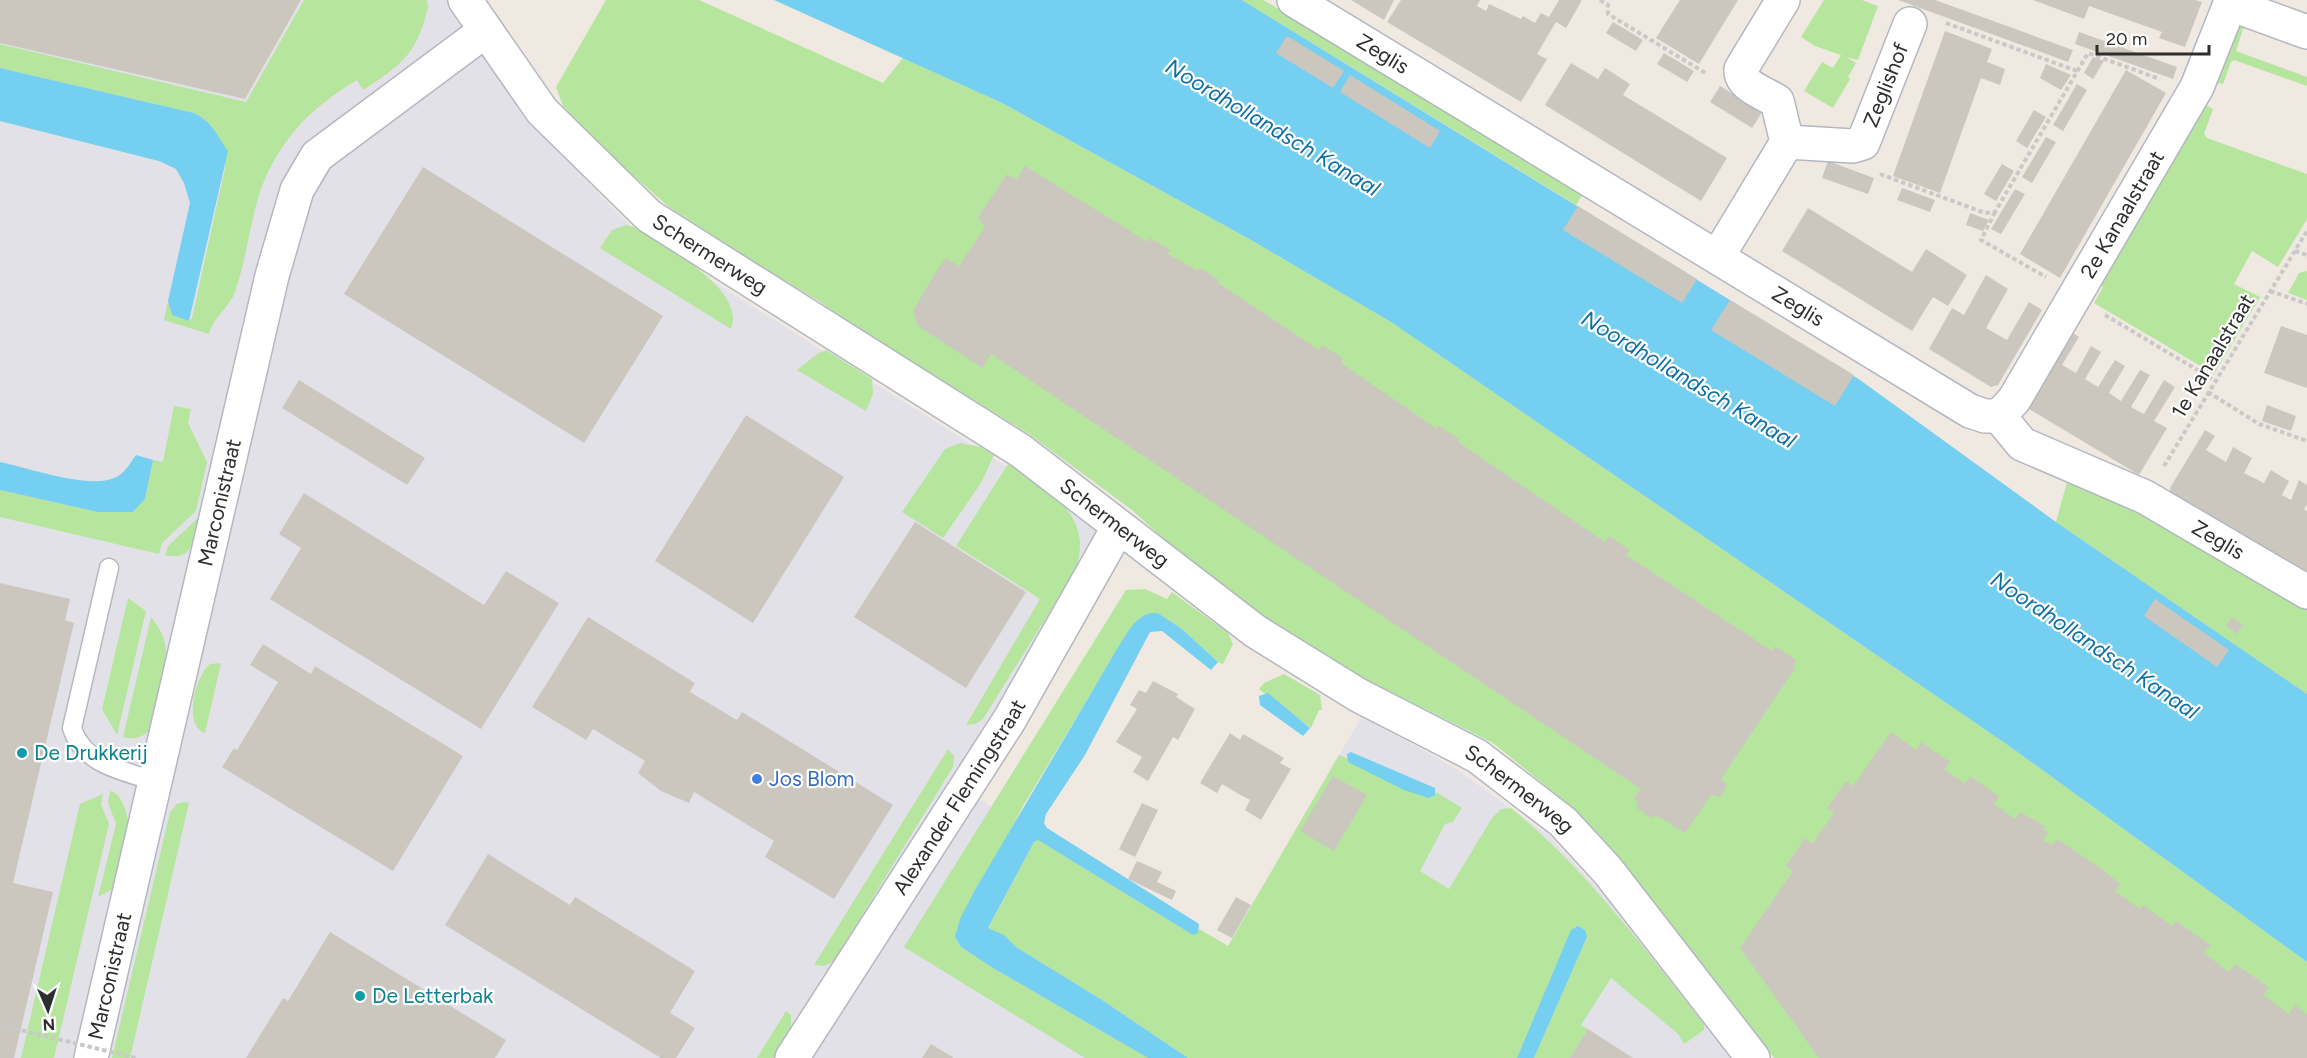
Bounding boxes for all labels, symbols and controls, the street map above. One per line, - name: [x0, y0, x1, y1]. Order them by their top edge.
- scale bar: [2097, 18, 2210, 56]
- street label: Zeglis: [1352, 28, 1414, 79]
- text: 20 m: [2106, 28, 2147, 50]
- street label: Zeglishof: [1858, 39, 1913, 131]
- water label: Noordhollandsch Kanaal: [1161, 53, 1385, 202]
- street label: 2e Kanaalstraat: [2075, 146, 2169, 282]
- street label: Schermerweg: [648, 208, 772, 300]
- street label: Zeglis: [1768, 281, 1829, 331]
- street label: 1e Kanaalstraat: [2166, 289, 2260, 422]
- water label: Noordhollandsch Kanaal: [1577, 305, 1801, 454]
- street label: Marconistraat: [192, 436, 246, 569]
- street label: Schermerweg: [1055, 473, 1174, 572]
- street label: Zeglis: [2188, 514, 2249, 565]
- water label: Noordhollandsch Kanaal: [1986, 566, 2204, 725]
- street label: Alexander Flemingstraat: [887, 695, 1031, 899]
- street label: Schermerweg: [1461, 739, 1580, 838]
- place label: De Drukkerij: [34, 740, 148, 765]
- marker: De Drukkerij: [15, 746, 29, 760]
- place label: Jos Blom: [769, 766, 854, 791]
- marker: Jos Blom: [750, 772, 764, 786]
- street label: Marconistraat: [83, 910, 136, 1042]
- north arrow: [18, 980, 78, 1040]
- place label: De Letterbak: [372, 983, 494, 1008]
- marker: De Letterbak: [353, 989, 367, 1003]
- text: N: [42, 1015, 55, 1034]

